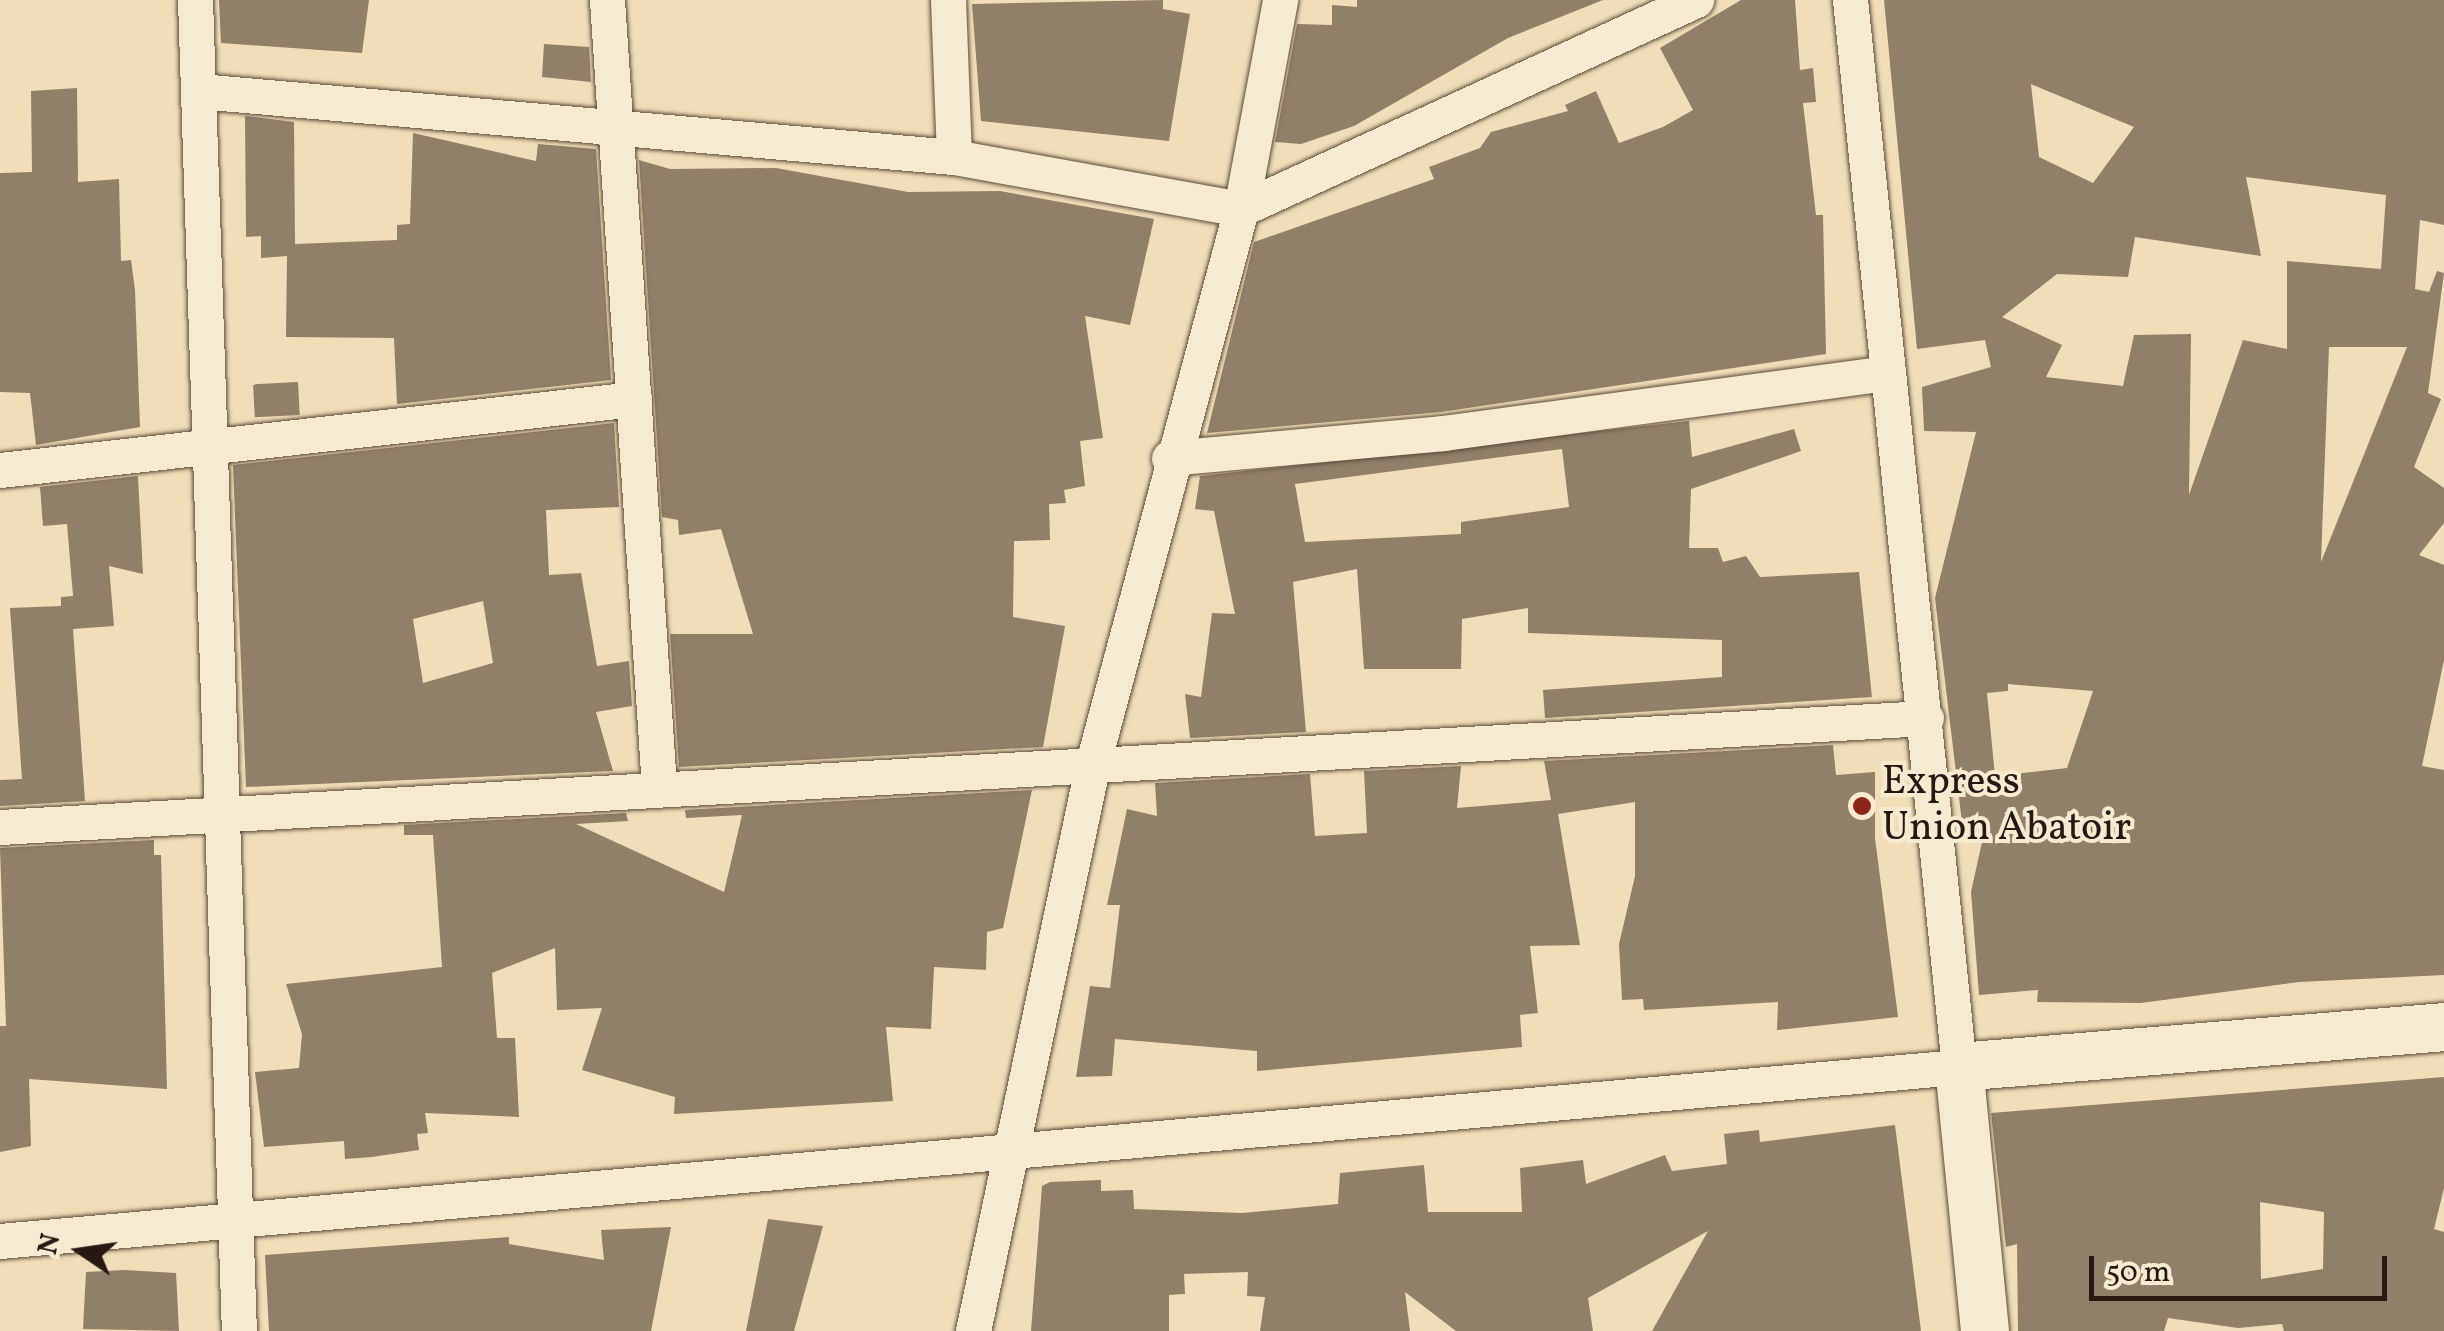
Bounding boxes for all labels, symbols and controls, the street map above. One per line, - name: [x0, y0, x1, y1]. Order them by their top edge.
- place label: Express Union Abatoir: [1882, 759, 2131, 853]
- marker: Express Union Abatoir: [1851, 795, 1873, 817]
- north arrow: [30, 1201, 130, 1301]
- text: N: [29, 1230, 72, 1258]
- scale bar: [2094, 1236, 2392, 1298]
- text: 50 m: [2106, 1252, 2170, 1294]

